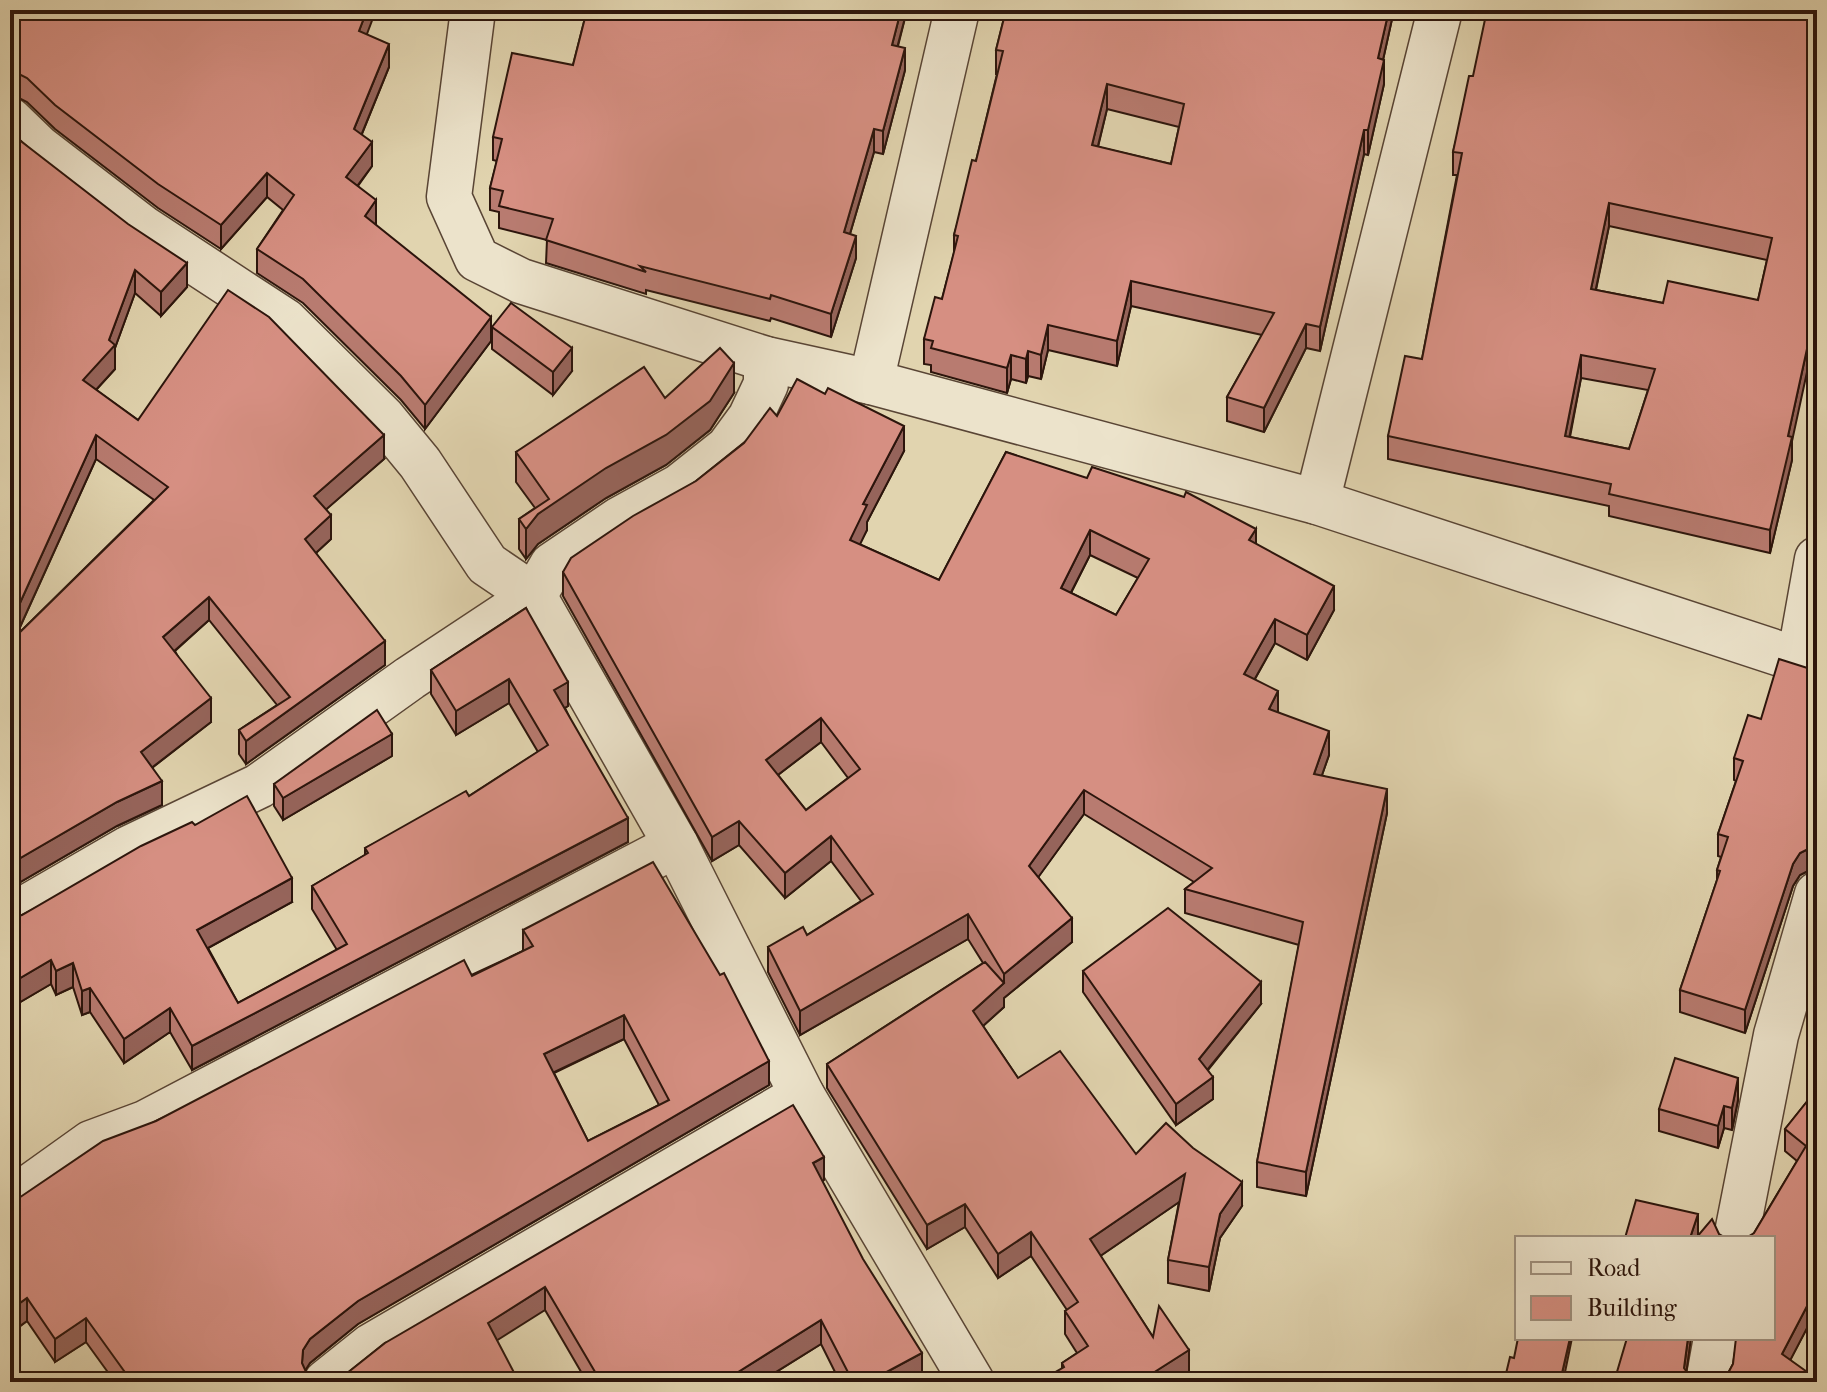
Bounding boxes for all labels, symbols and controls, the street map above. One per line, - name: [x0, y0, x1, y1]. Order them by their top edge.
- legend: [1515, 1236, 1775, 1340]
- text: Road: [1587, 1254, 1641, 1282]
- text: Building: [1587, 1294, 1678, 1322]

